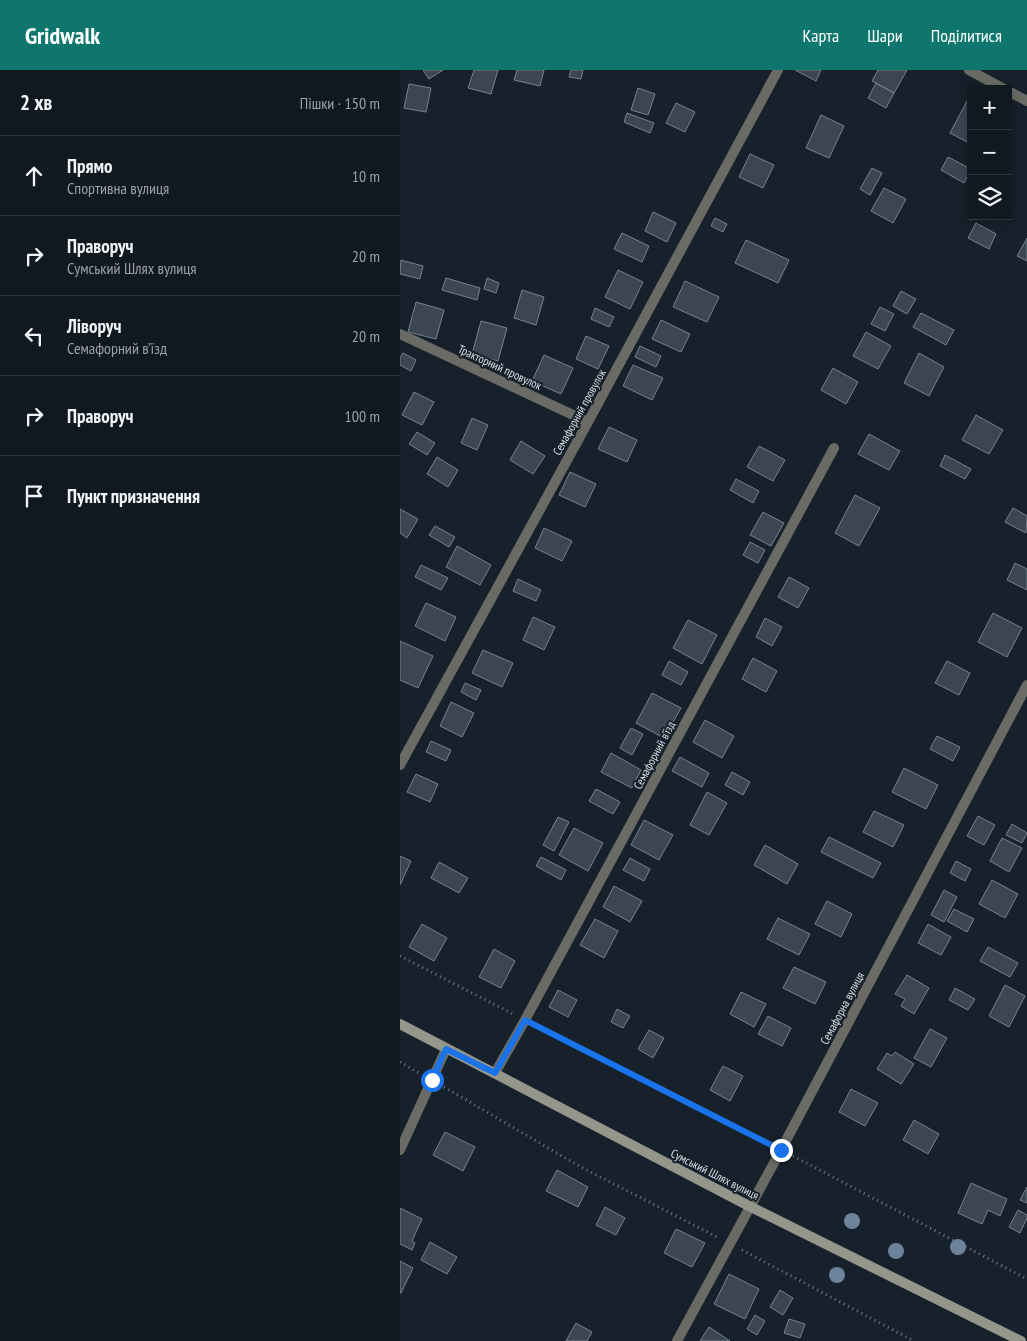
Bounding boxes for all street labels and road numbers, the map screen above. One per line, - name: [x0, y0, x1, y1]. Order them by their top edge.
- street label: Тракторний провулок: [456, 341, 545, 393]
- street label: Семафорний провулок: [549, 366, 609, 458]
- street label: Семафорний в’їзд: [630, 718, 679, 792]
- street label: Семафорна вулиця: [817, 969, 868, 1047]
- street label: Сумський Шлях вулиця: [668, 1145, 762, 1203]

